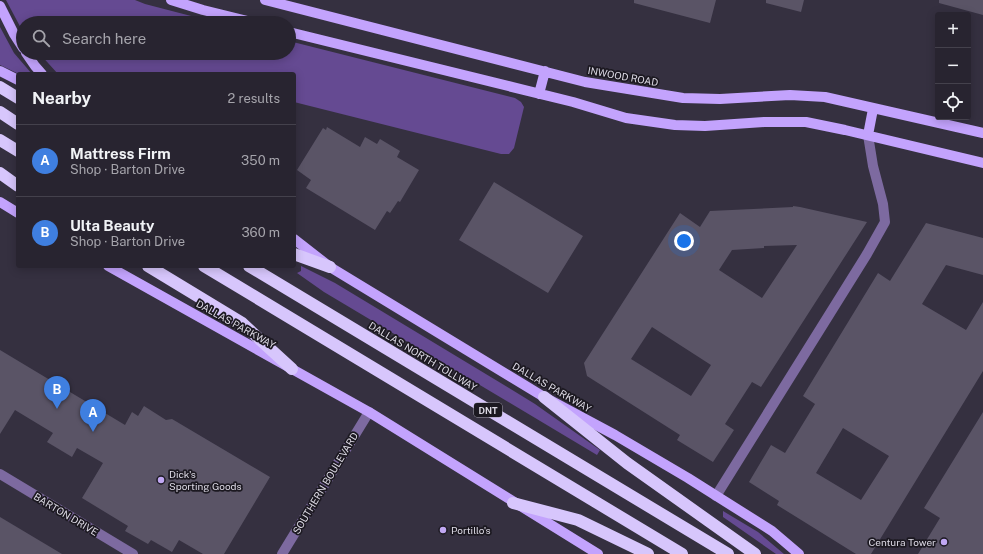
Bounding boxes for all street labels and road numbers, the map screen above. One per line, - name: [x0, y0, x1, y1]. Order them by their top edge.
- street label: INWOOD ROAD: [587, 64, 659, 88]
- street label: DALLAS PARKWAY: [194, 297, 278, 351]
- street label: DALLAS NORTH TOLLWAY: [367, 319, 479, 393]
- street label: DALLAS PARKWAY: [510, 360, 594, 414]
- road number: DNT: [474, 403, 502, 417]
- street label: SOUTHERN BOULEVARD: [290, 430, 360, 536]
- street label: BARTON DRIVE: [32, 490, 100, 538]

